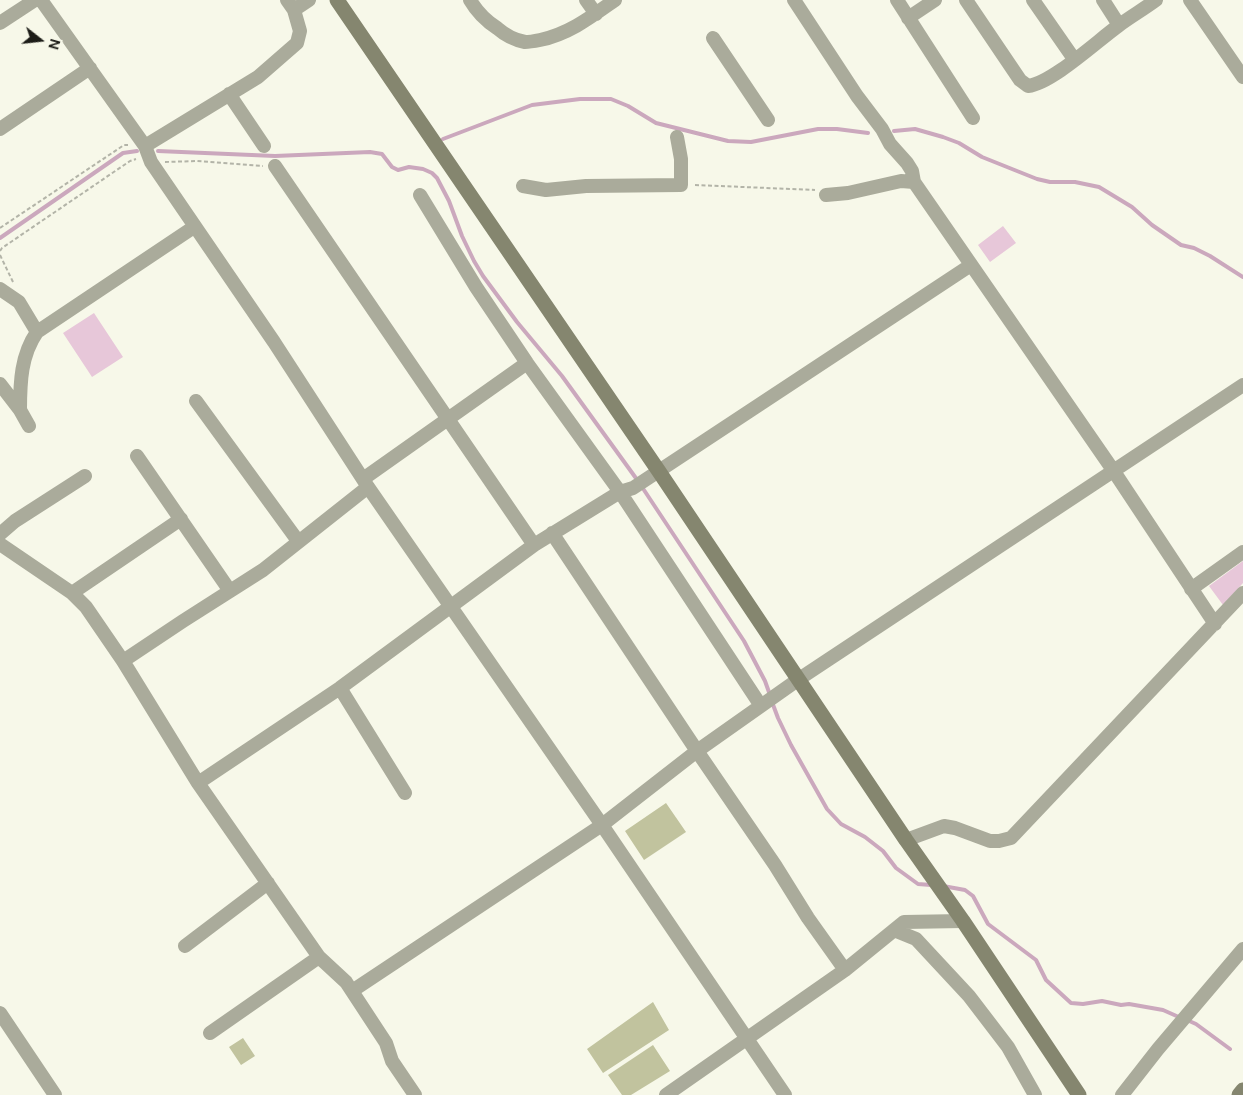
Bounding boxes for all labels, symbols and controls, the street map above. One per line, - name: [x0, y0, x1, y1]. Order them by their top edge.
- north arrow: [15, 15, 65, 65]
- text: N: [44, 37, 64, 52]

